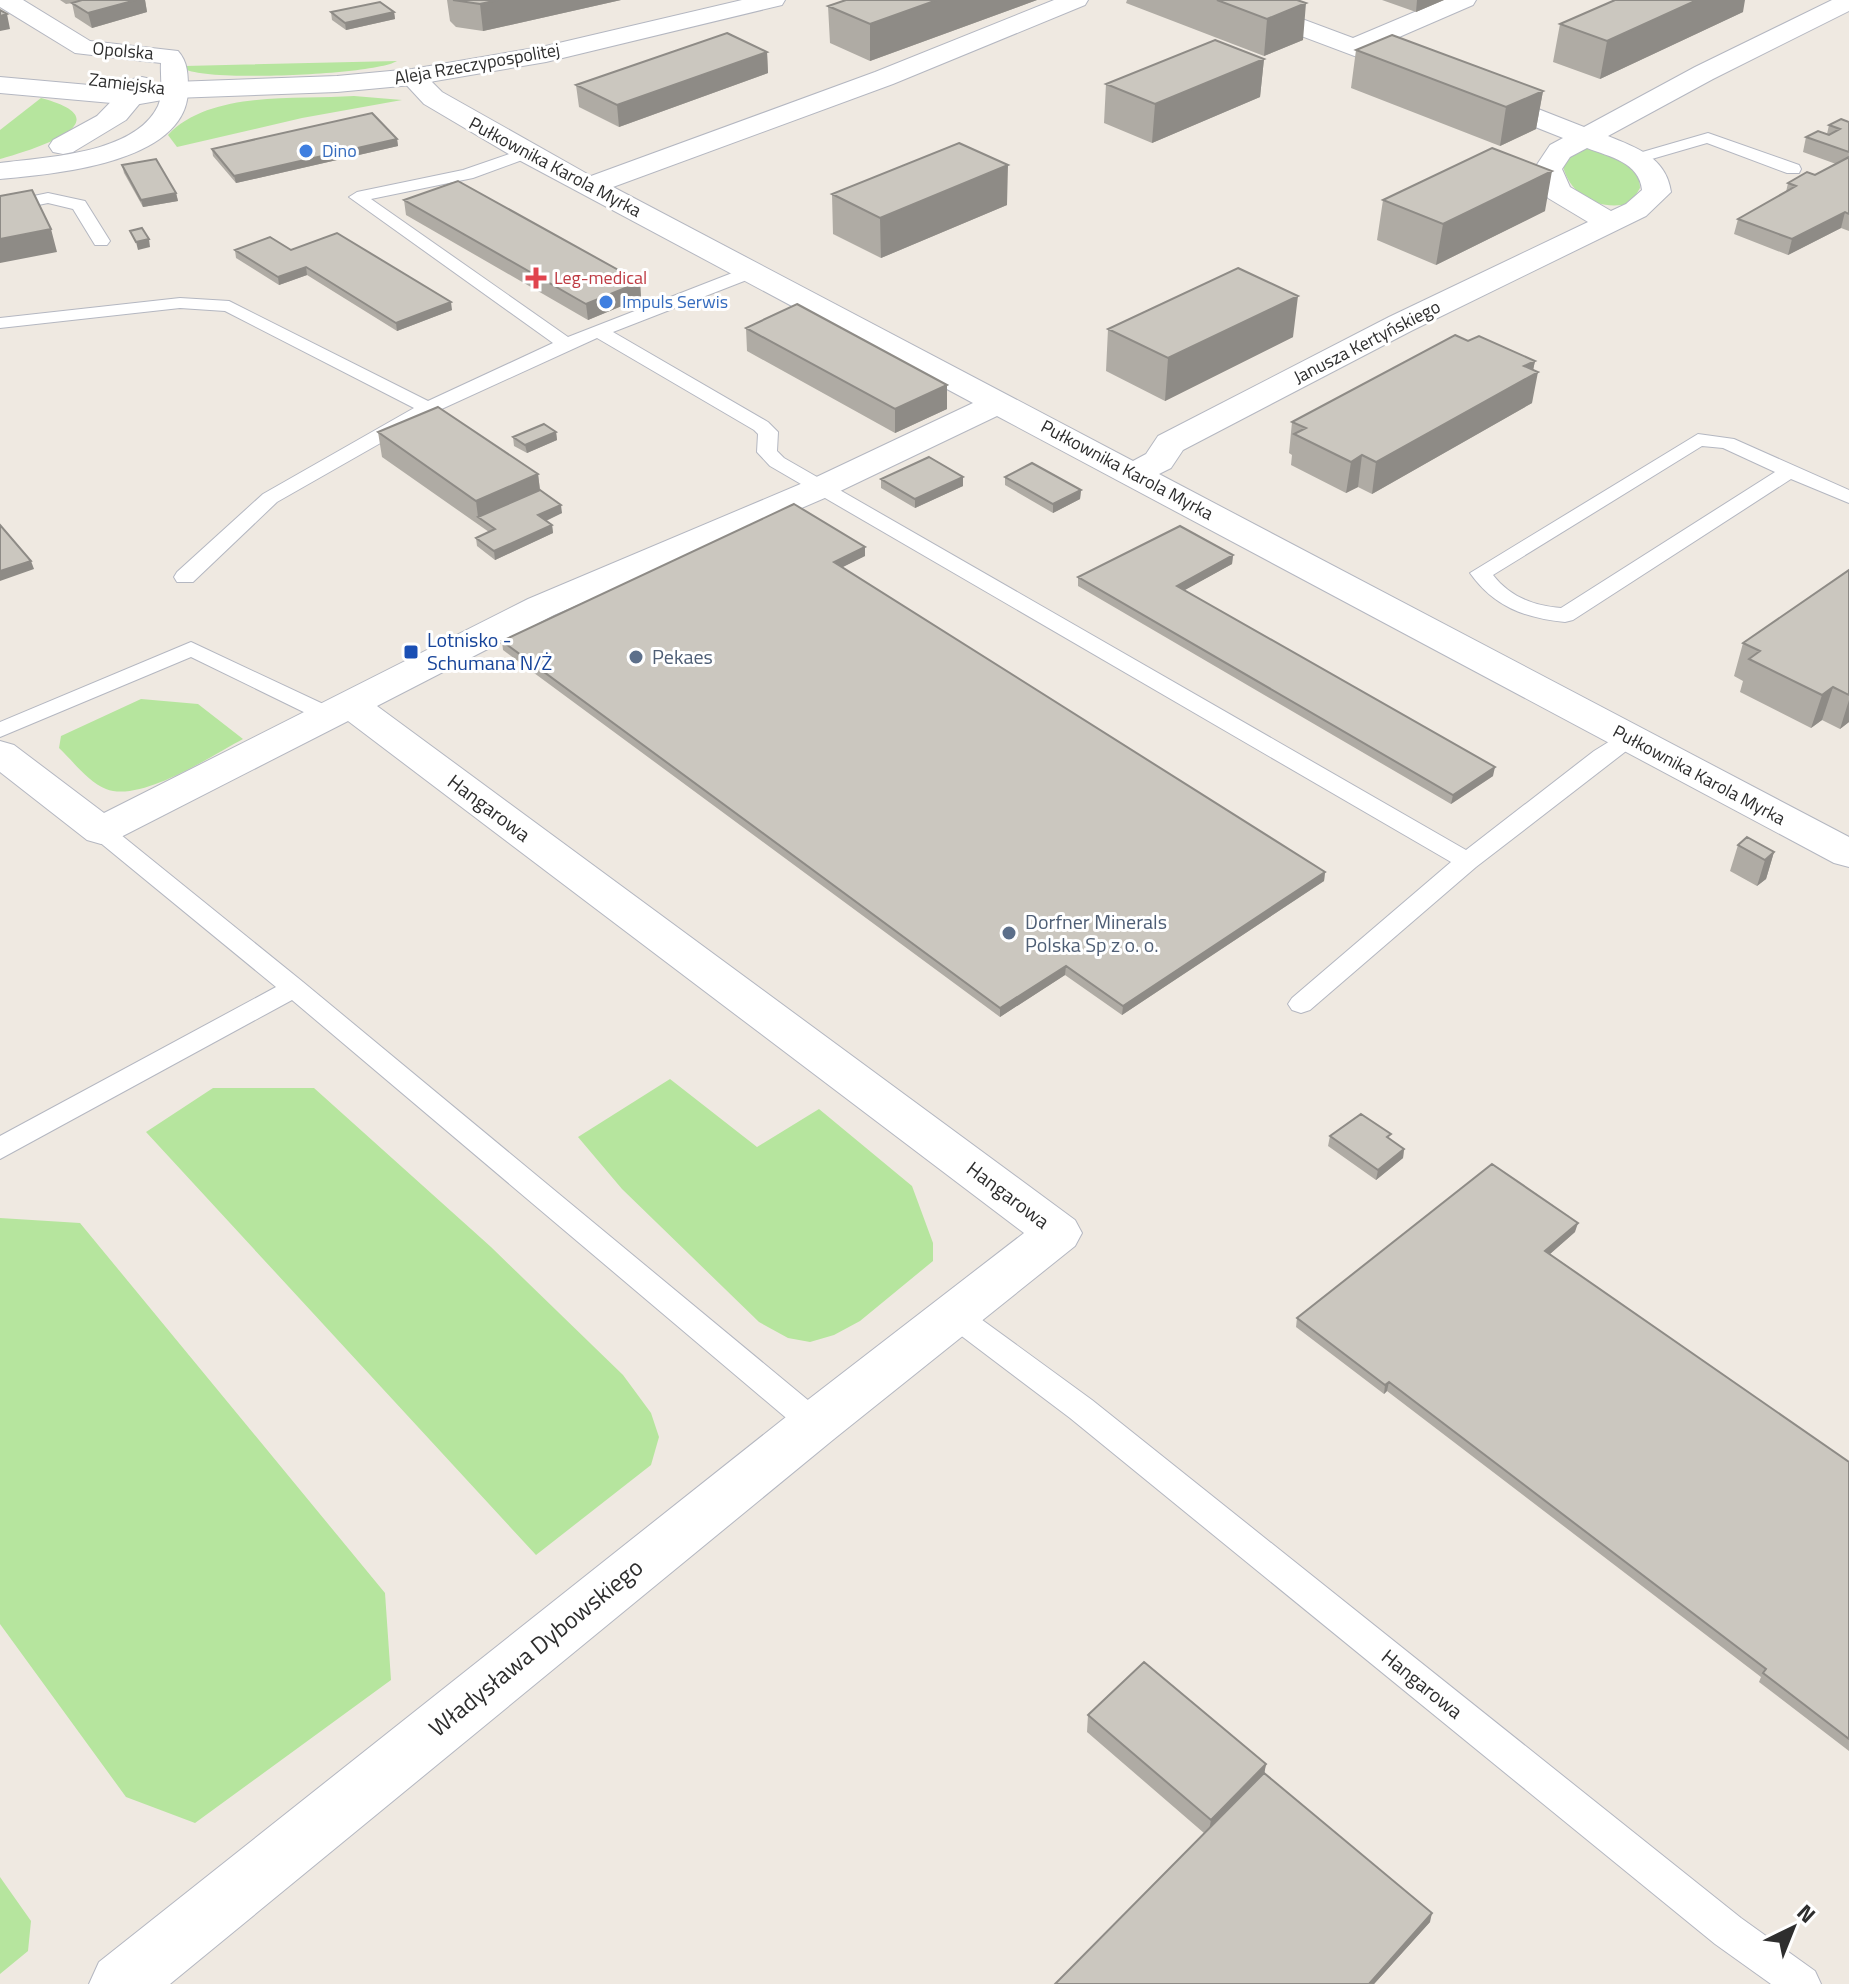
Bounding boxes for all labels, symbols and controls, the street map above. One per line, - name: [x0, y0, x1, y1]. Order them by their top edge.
- street label: Opolska: [91, 34, 155, 67]
- street label: Aleja Rzeczypospolitej: [392, 36, 562, 91]
- street label: Zamiejska: [87, 65, 167, 102]
- street label: Pułkownika Karola Myrka: [464, 110, 646, 224]
- place label: Dino: [322, 137, 357, 164]
- marker: Dino: [297, 142, 315, 160]
- place label: Leg-medical: [554, 264, 647, 291]
- marker: Leg-medical: [525, 267, 547, 289]
- place label: Impuls Serwis: [622, 288, 728, 315]
- marker: Impuls Serwis: [597, 293, 615, 311]
- street label: Janusza Kertyńskiego: [1289, 293, 1445, 390]
- street label: Pułkownika Karola Myrka: [1036, 413, 1218, 527]
- place label: Lotnisko - Schumana N/Ż: [427, 624, 552, 678]
- place label: Pekaes: [652, 641, 713, 672]
- marker: Lotnisko - Schumana N/Ż: [402, 643, 420, 661]
- marker: Pekaes: [627, 648, 645, 666]
- street label: Pułkownika Karola Myrka: [1608, 718, 1790, 832]
- street label: Hangarowa: [441, 766, 537, 849]
- place label: Dorfner Minerals Polska Sp z o. o.: [1025, 906, 1167, 960]
- marker: Dorfner Minerals Polska Sp z o. o.: [1000, 924, 1018, 942]
- street label: Hangarowa: [960, 1153, 1056, 1236]
- street label: Władysława Dybowskiego: [421, 1549, 650, 1745]
- street label: Hangarowa: [1375, 1641, 1470, 1726]
- north arrow: [1753, 1888, 1833, 1968]
- text: N: [1789, 1896, 1824, 1931]

